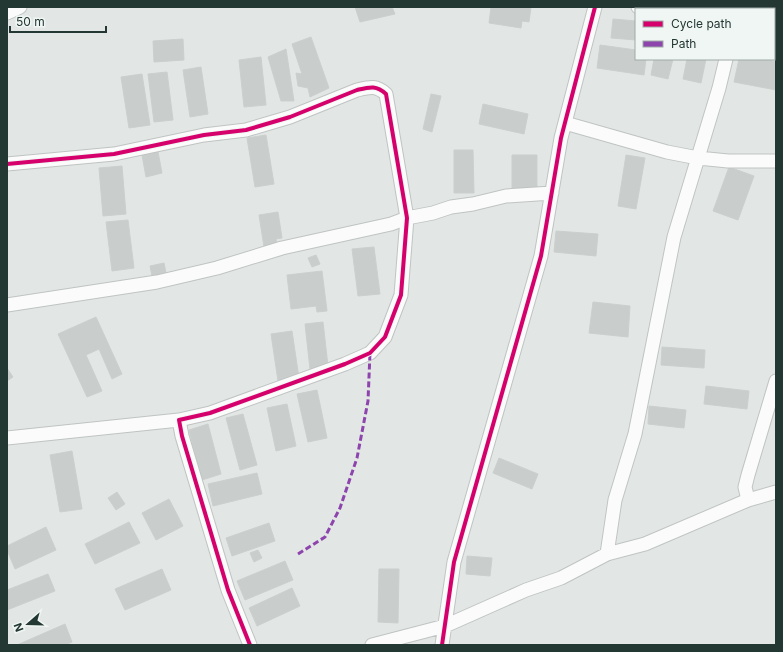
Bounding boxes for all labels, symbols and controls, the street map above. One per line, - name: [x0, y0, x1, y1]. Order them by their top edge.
- scale bar: [10, 8, 106, 34]
- legend: [635, 8, 775, 60]
- text: 50 m: [16, 14, 45, 29]
- text: Cycle path: [671, 16, 732, 31]
- text: Path: [671, 36, 696, 51]
- north arrow: [8, 604, 48, 644]
- text: N: [11, 621, 27, 634]

